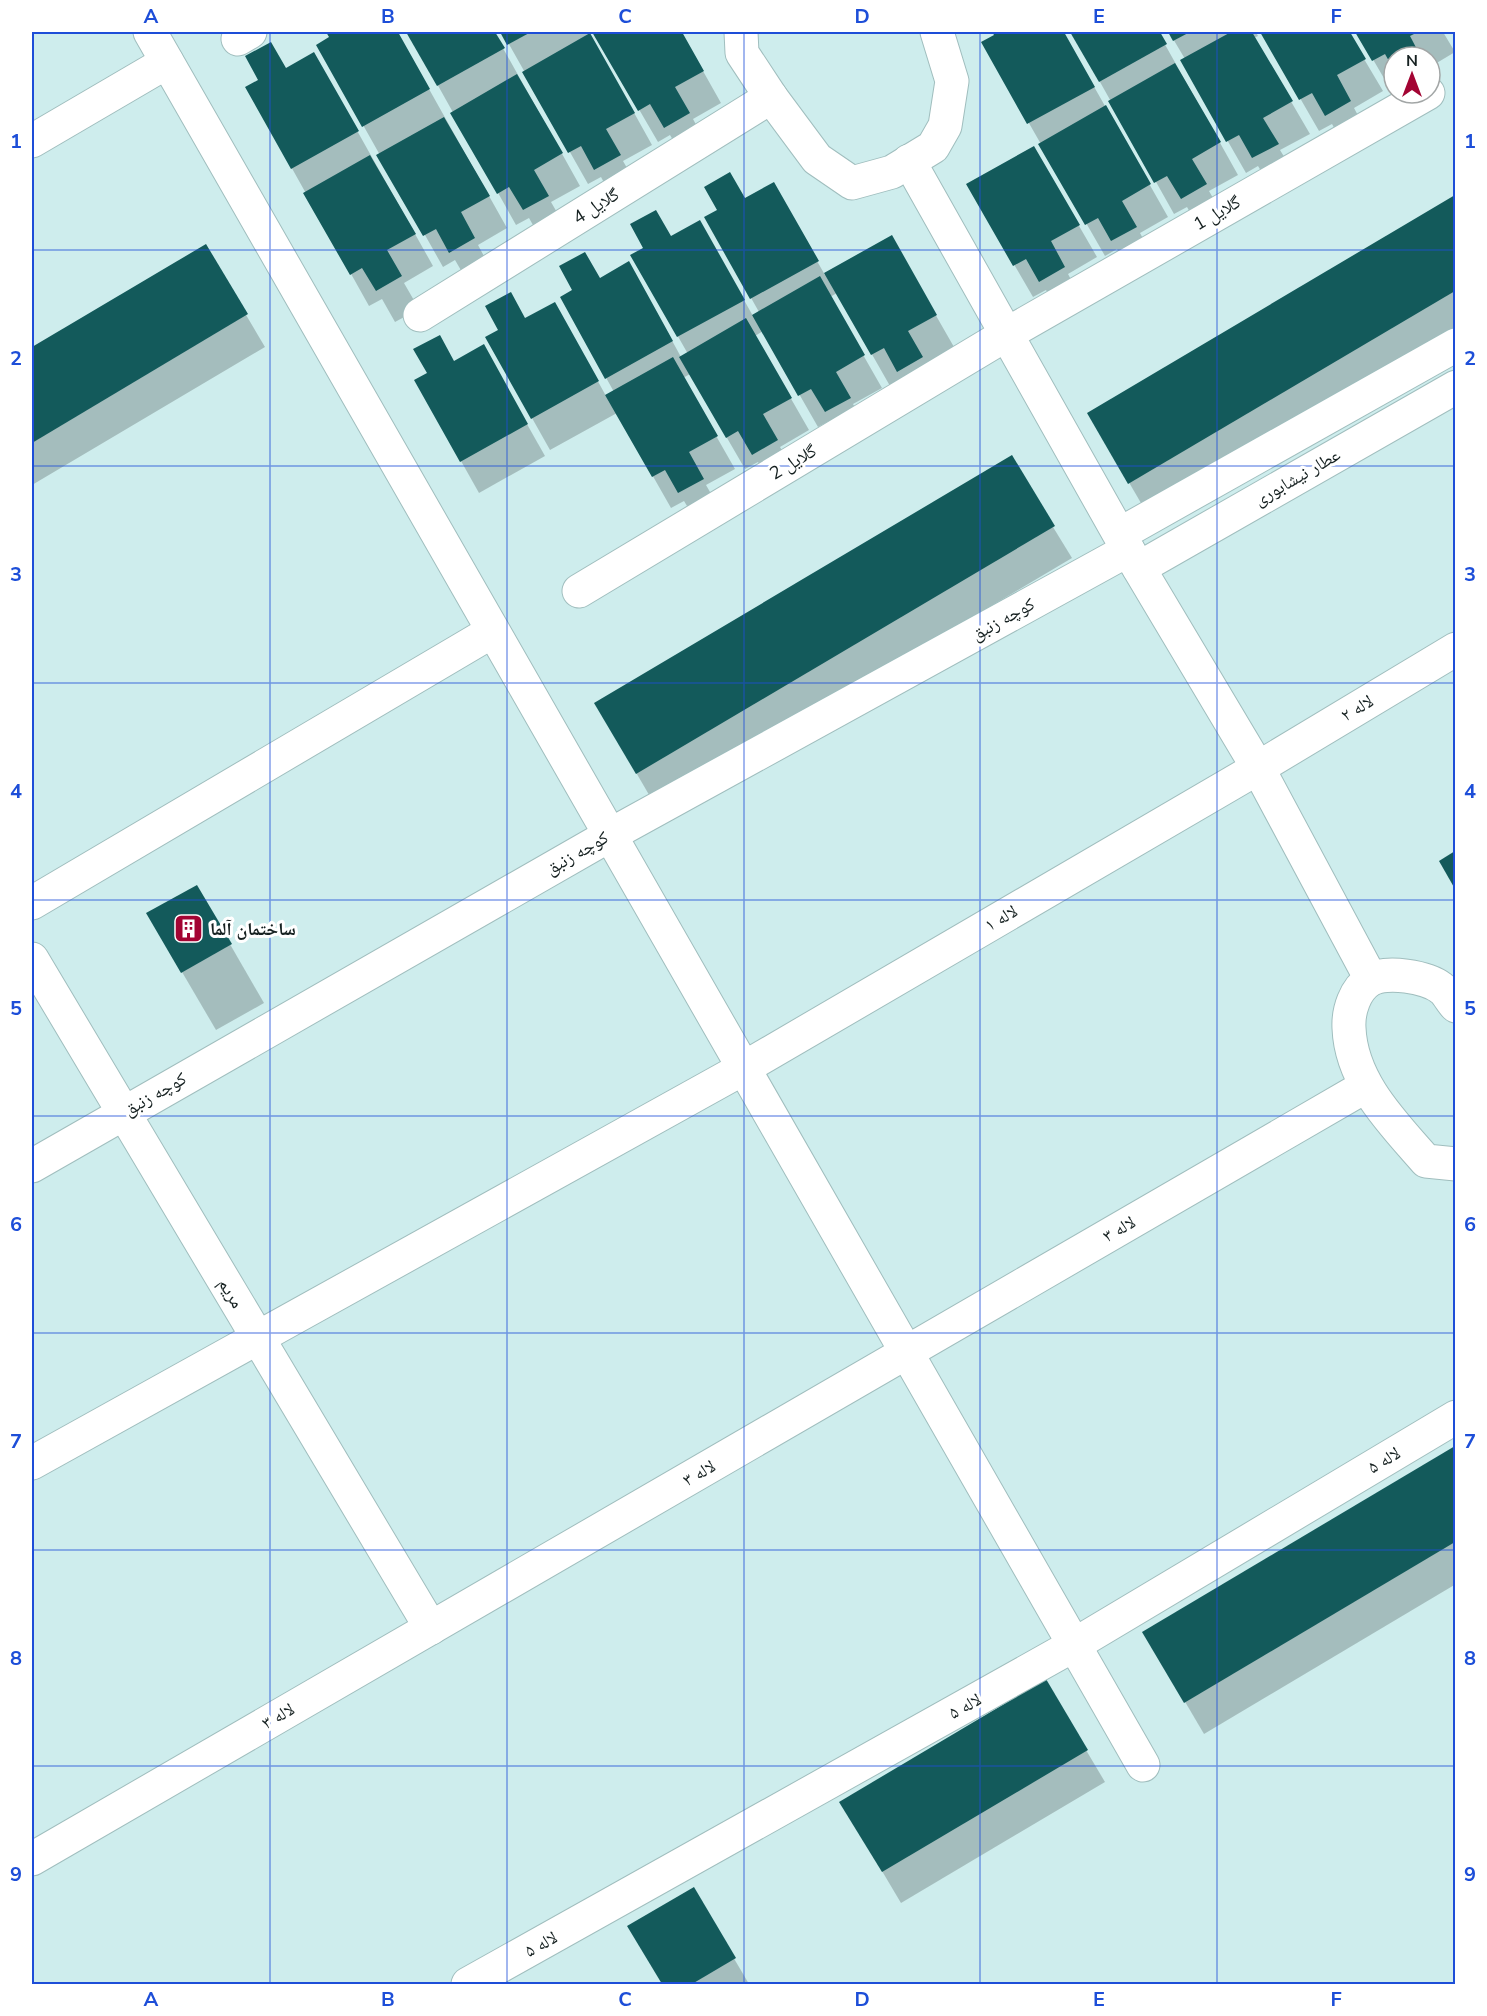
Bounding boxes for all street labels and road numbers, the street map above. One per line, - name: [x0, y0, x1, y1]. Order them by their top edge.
- street label: گلایل 4: [568, 182, 624, 230]
- street label: گلایل 1: [1189, 190, 1245, 236]
- street label: گلایل 2: [765, 438, 821, 485]
- street label: عطار نیشابوری: [1249, 443, 1345, 511]
- street label: کوچه زنبق: [967, 592, 1039, 646]
- street label: لاله ۲: [1336, 689, 1378, 727]
- street label: کوچه زنبق: [541, 825, 613, 881]
- street label: لاله ۱: [980, 899, 1022, 937]
- street label: کوچه زنبق: [119, 1066, 191, 1122]
- street label: لاله ۳: [1098, 1210, 1140, 1248]
- street label: مریم: [213, 1273, 249, 1313]
- street label: لاله ۵: [1363, 1441, 1405, 1479]
- street label: لاله ۳: [678, 1454, 720, 1492]
- street label: لاله ۵: [944, 1687, 986, 1725]
- street label: لاله ۳: [257, 1697, 299, 1735]
- street label: لاله ۵: [520, 1925, 562, 1963]

